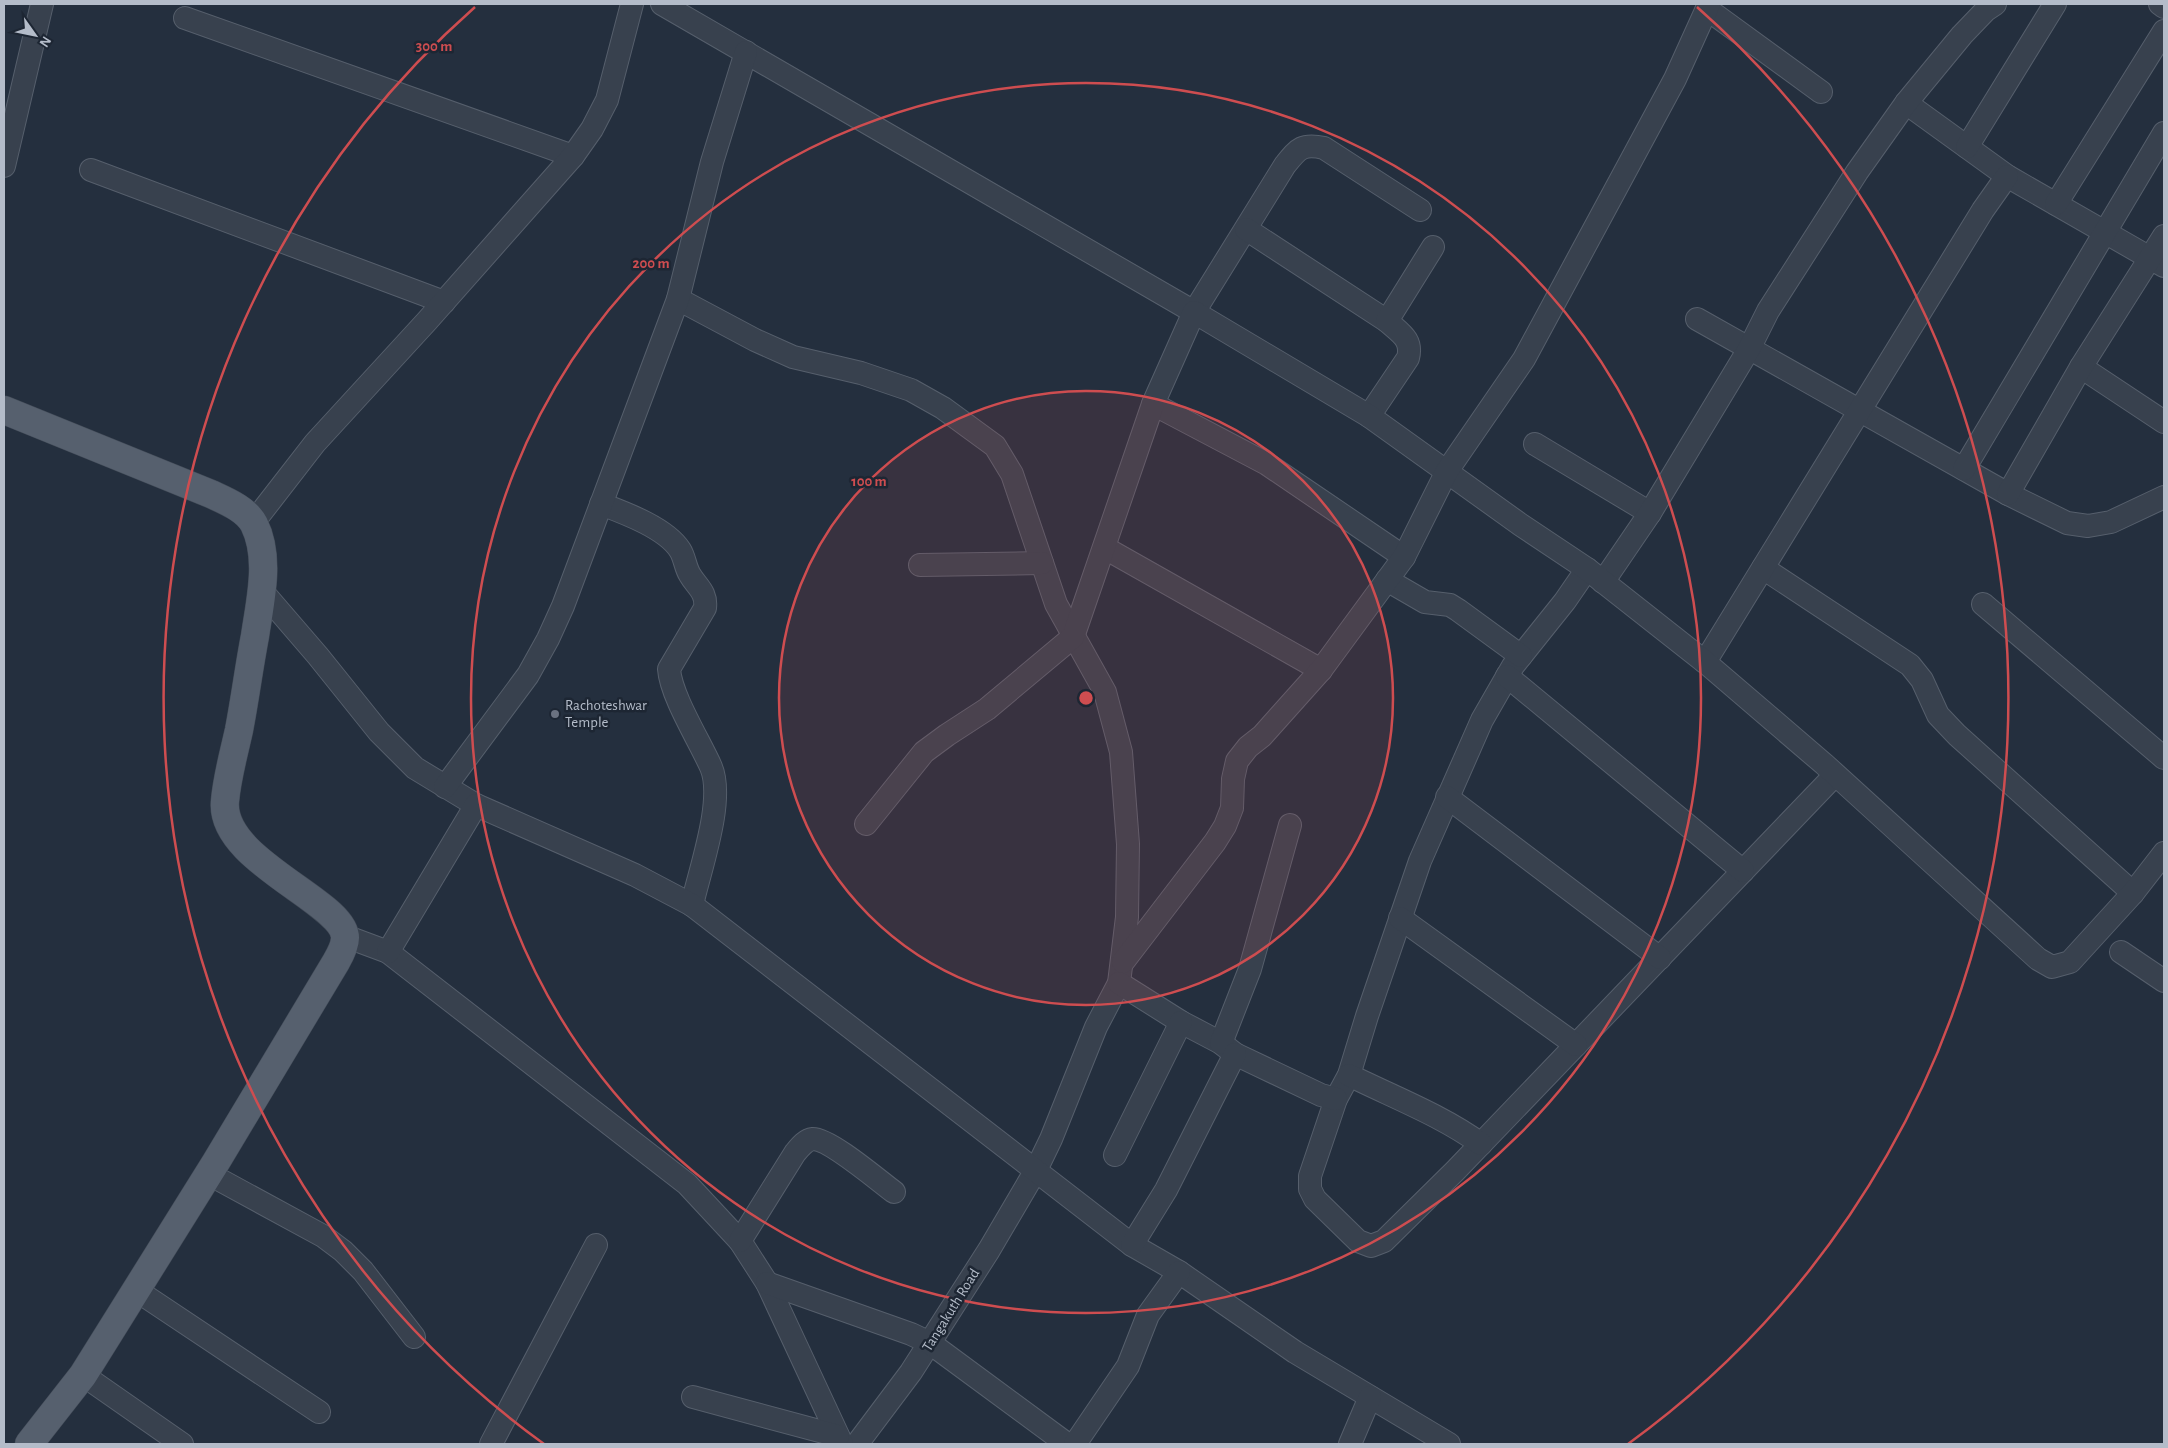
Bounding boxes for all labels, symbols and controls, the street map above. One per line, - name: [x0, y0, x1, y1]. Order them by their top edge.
- north arrow: [10, 10, 60, 60]
- text: N: [37, 34, 54, 49]
- text: 300 m: [416, 39, 452, 54]
- text: 200 m: [632, 256, 670, 271]
- text: 100 m: [851, 474, 887, 489]
- centre of rings: [1077, 689, 1095, 707]
- place label: Rachoteshwar Temple: [565, 698, 647, 730]
- marker: Rachoteshwar Temple: [549, 708, 561, 720]
- street label: Tangakuth Road: [920, 1266, 982, 1354]

